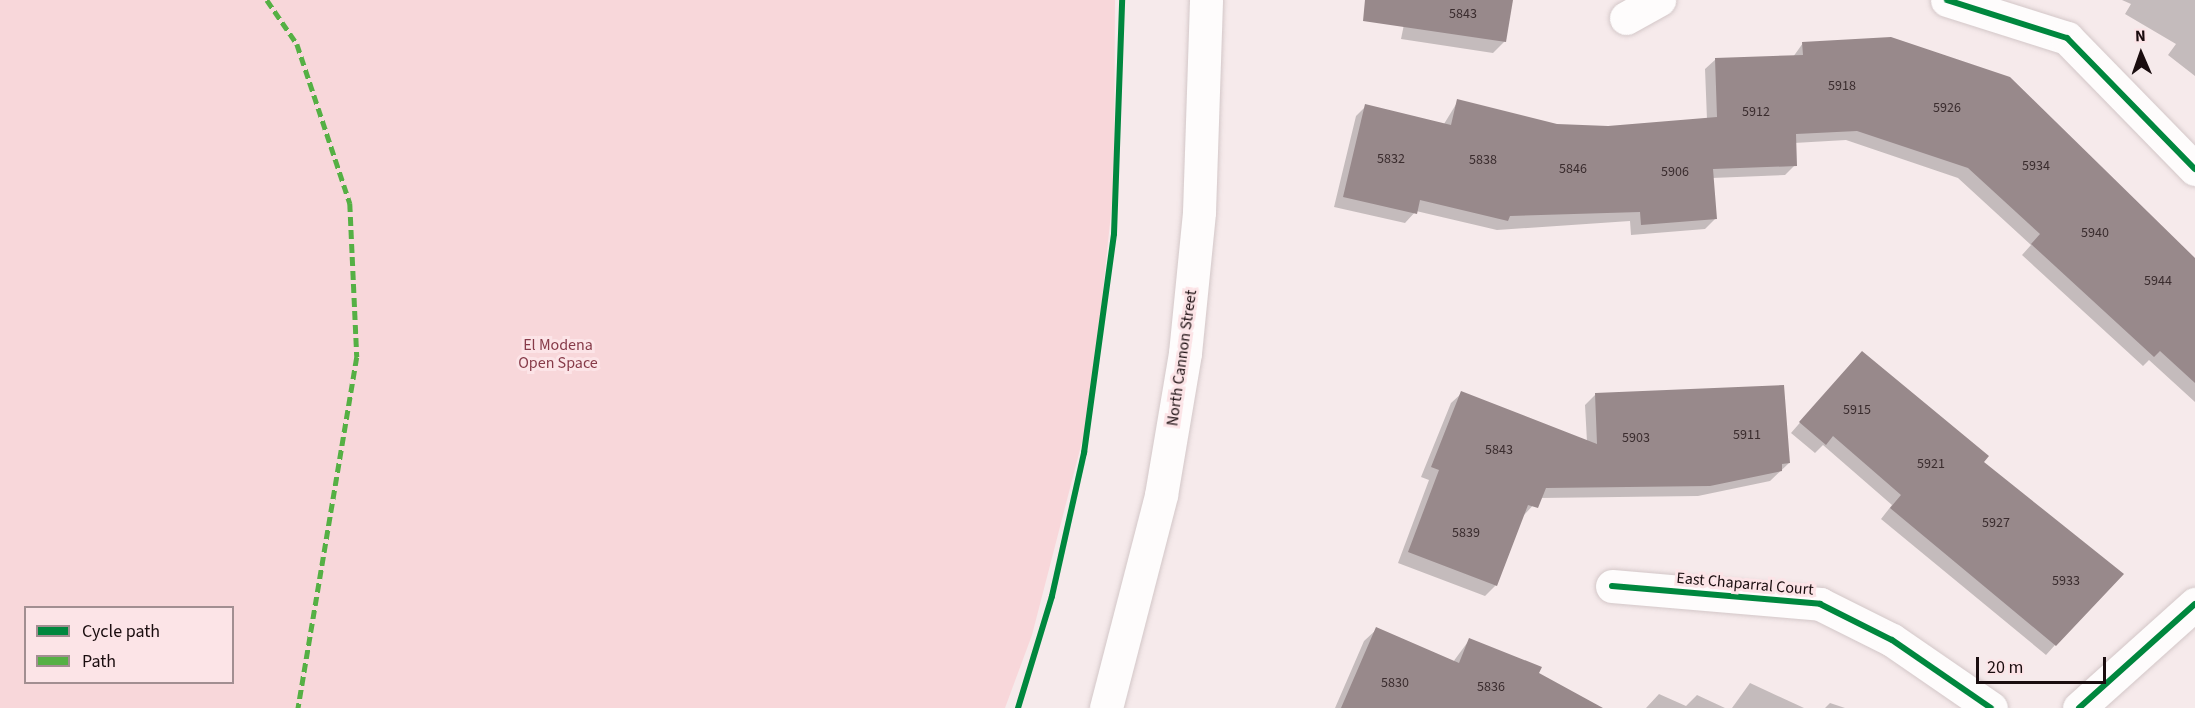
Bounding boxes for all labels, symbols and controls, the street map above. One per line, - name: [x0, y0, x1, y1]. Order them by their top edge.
- house number: 5843: [1449, 6, 1477, 22]
- north arrow: [2111, 24, 2171, 84]
- text: N: [2135, 25, 2146, 47]
- house number: 5918: [1828, 78, 1856, 94]
- house number: 5926: [1933, 100, 1961, 116]
- house number: 5912: [1742, 104, 1770, 120]
- house number: 5832: [1377, 151, 1405, 167]
- house number: 5838: [1469, 152, 1497, 168]
- house number: 5934: [2022, 158, 2050, 174]
- house number: 5846: [1559, 161, 1587, 177]
- house number: 5906: [1661, 164, 1689, 180]
- house number: 5940: [2081, 225, 2109, 241]
- house number: 5944: [2144, 273, 2172, 289]
- street label: North Cannon Street: [1163, 289, 1201, 427]
- park label: El Modena Open Space: [518, 335, 598, 373]
- house number: 5915: [1843, 402, 1871, 418]
- house number: 5911: [1733, 427, 1761, 443]
- house number: 5903: [1622, 430, 1650, 446]
- house number: 5843: [1485, 442, 1513, 458]
- house number: 5921: [1917, 456, 1945, 472]
- house number: 5927: [1982, 515, 2010, 531]
- house number: 5839: [1452, 525, 1480, 541]
- street label: East Chaparral Court: [1676, 568, 1814, 600]
- house number: 5933: [2052, 573, 2080, 589]
- legend: [24, 606, 234, 684]
- text: Cycle path: [82, 619, 160, 644]
- scale bar: [1979, 645, 2110, 683]
- text: Path: [82, 649, 116, 674]
- text: 20 m: [1987, 655, 2023, 680]
- house number: 5830: [1381, 675, 1409, 691]
- house number: 5836: [1477, 679, 1505, 695]

